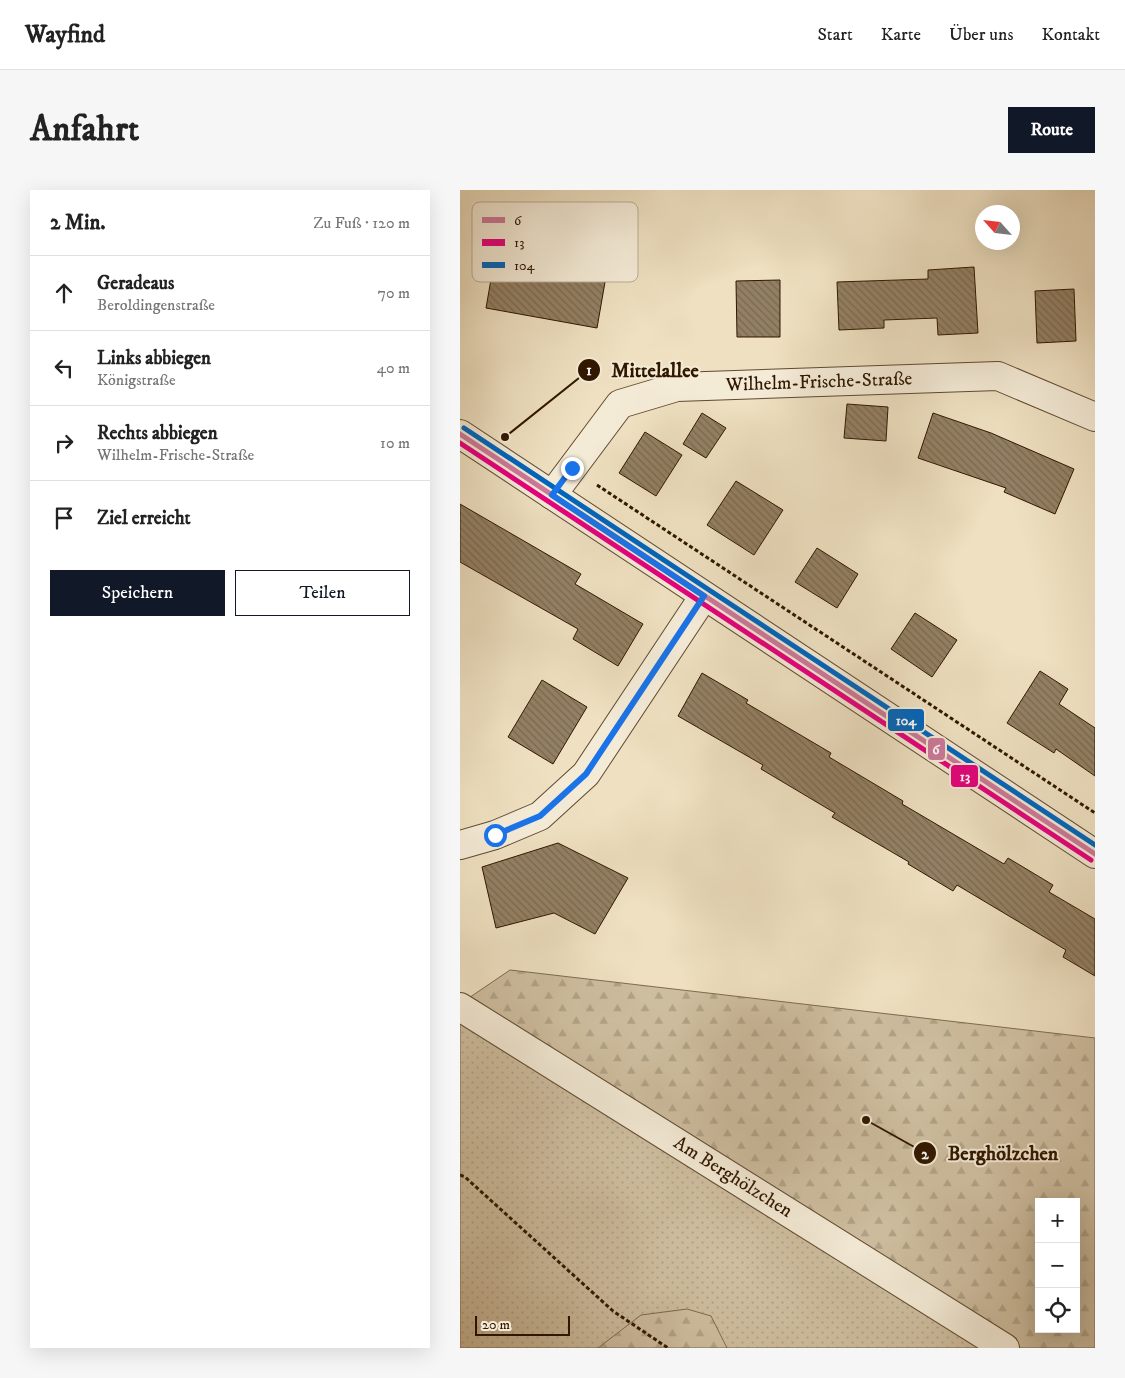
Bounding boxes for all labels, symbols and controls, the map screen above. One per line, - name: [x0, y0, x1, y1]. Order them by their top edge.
- text: Wayfind: [25, 20, 105, 50]
- text: Start: [817, 24, 853, 46]
- text: Karte: [881, 24, 921, 46]
- text: Über uns: [949, 24, 1013, 46]
- text: Kontakt: [1041, 24, 1100, 46]
- button: Route: [1008, 107, 1095, 153]
- text: Anfahrt: [30, 108, 139, 152]
- legend: [472, 202, 638, 282]
- north arrow: [975, 205, 1020, 250]
- text: 2 Min.: [50, 210, 105, 236]
- text: 6: [514, 212, 522, 230]
- text: Zu Fuß · 120 m: [313, 213, 410, 233]
- text: 13: [514, 234, 524, 252]
- text: 104: [514, 257, 536, 275]
- text: Geradeaus: [97, 272, 174, 295]
- icon: ahead: [50, 279, 78, 307]
- text: 70 m: [378, 283, 410, 303]
- text: Beroldingenstraße: [97, 295, 215, 315]
- text: Links abbiegen: [97, 347, 211, 370]
- callout: Mittelallee: [576, 352, 709, 387]
- icon: left: [50, 354, 78, 382]
- text: 40 m: [377, 358, 410, 378]
- text: Mittelallee: [611, 359, 699, 384]
- text: 1: [586, 361, 592, 380]
- street label: Wilhelm-Frische-Straße: [724, 367, 913, 397]
- text: Königstraße: [97, 370, 176, 390]
- text: Rechts abbiegen: [97, 422, 218, 445]
- icon: right: [50, 429, 78, 457]
- text: 10 m: [380, 433, 410, 453]
- text: Wilhelm-Frische-Straße: [97, 445, 254, 465]
- route end: [561, 457, 584, 480]
- icon: arrive: [50, 504, 78, 532]
- text: Ziel erreicht: [97, 507, 191, 530]
- button: Speichern: [50, 570, 225, 616]
- button: Teilen: [235, 570, 410, 616]
- line badge: 104: [887, 708, 925, 732]
- text: 104: [896, 712, 917, 730]
- line badge: 6: [927, 737, 946, 761]
- text: 6: [932, 741, 940, 759]
- line badge: 13: [950, 764, 979, 788]
- text: 13: [960, 768, 970, 786]
- route start: [484, 824, 507, 847]
- street label: Am Berghölzchen: [669, 1131, 797, 1223]
- callout: Berghölzchen: [913, 1136, 1069, 1171]
- text: Berghölzchen: [948, 1142, 1059, 1167]
- text: 2: [921, 1145, 929, 1164]
- map controls: [1035, 1198, 1080, 1333]
- button: +: [1035, 1198, 1080, 1243]
- button: −: [1035, 1243, 1080, 1288]
- button: locate: [1035, 1288, 1080, 1333]
- scale bar: [475, 1313, 570, 1336]
- text: 20 m: [482, 1316, 510, 1334]

